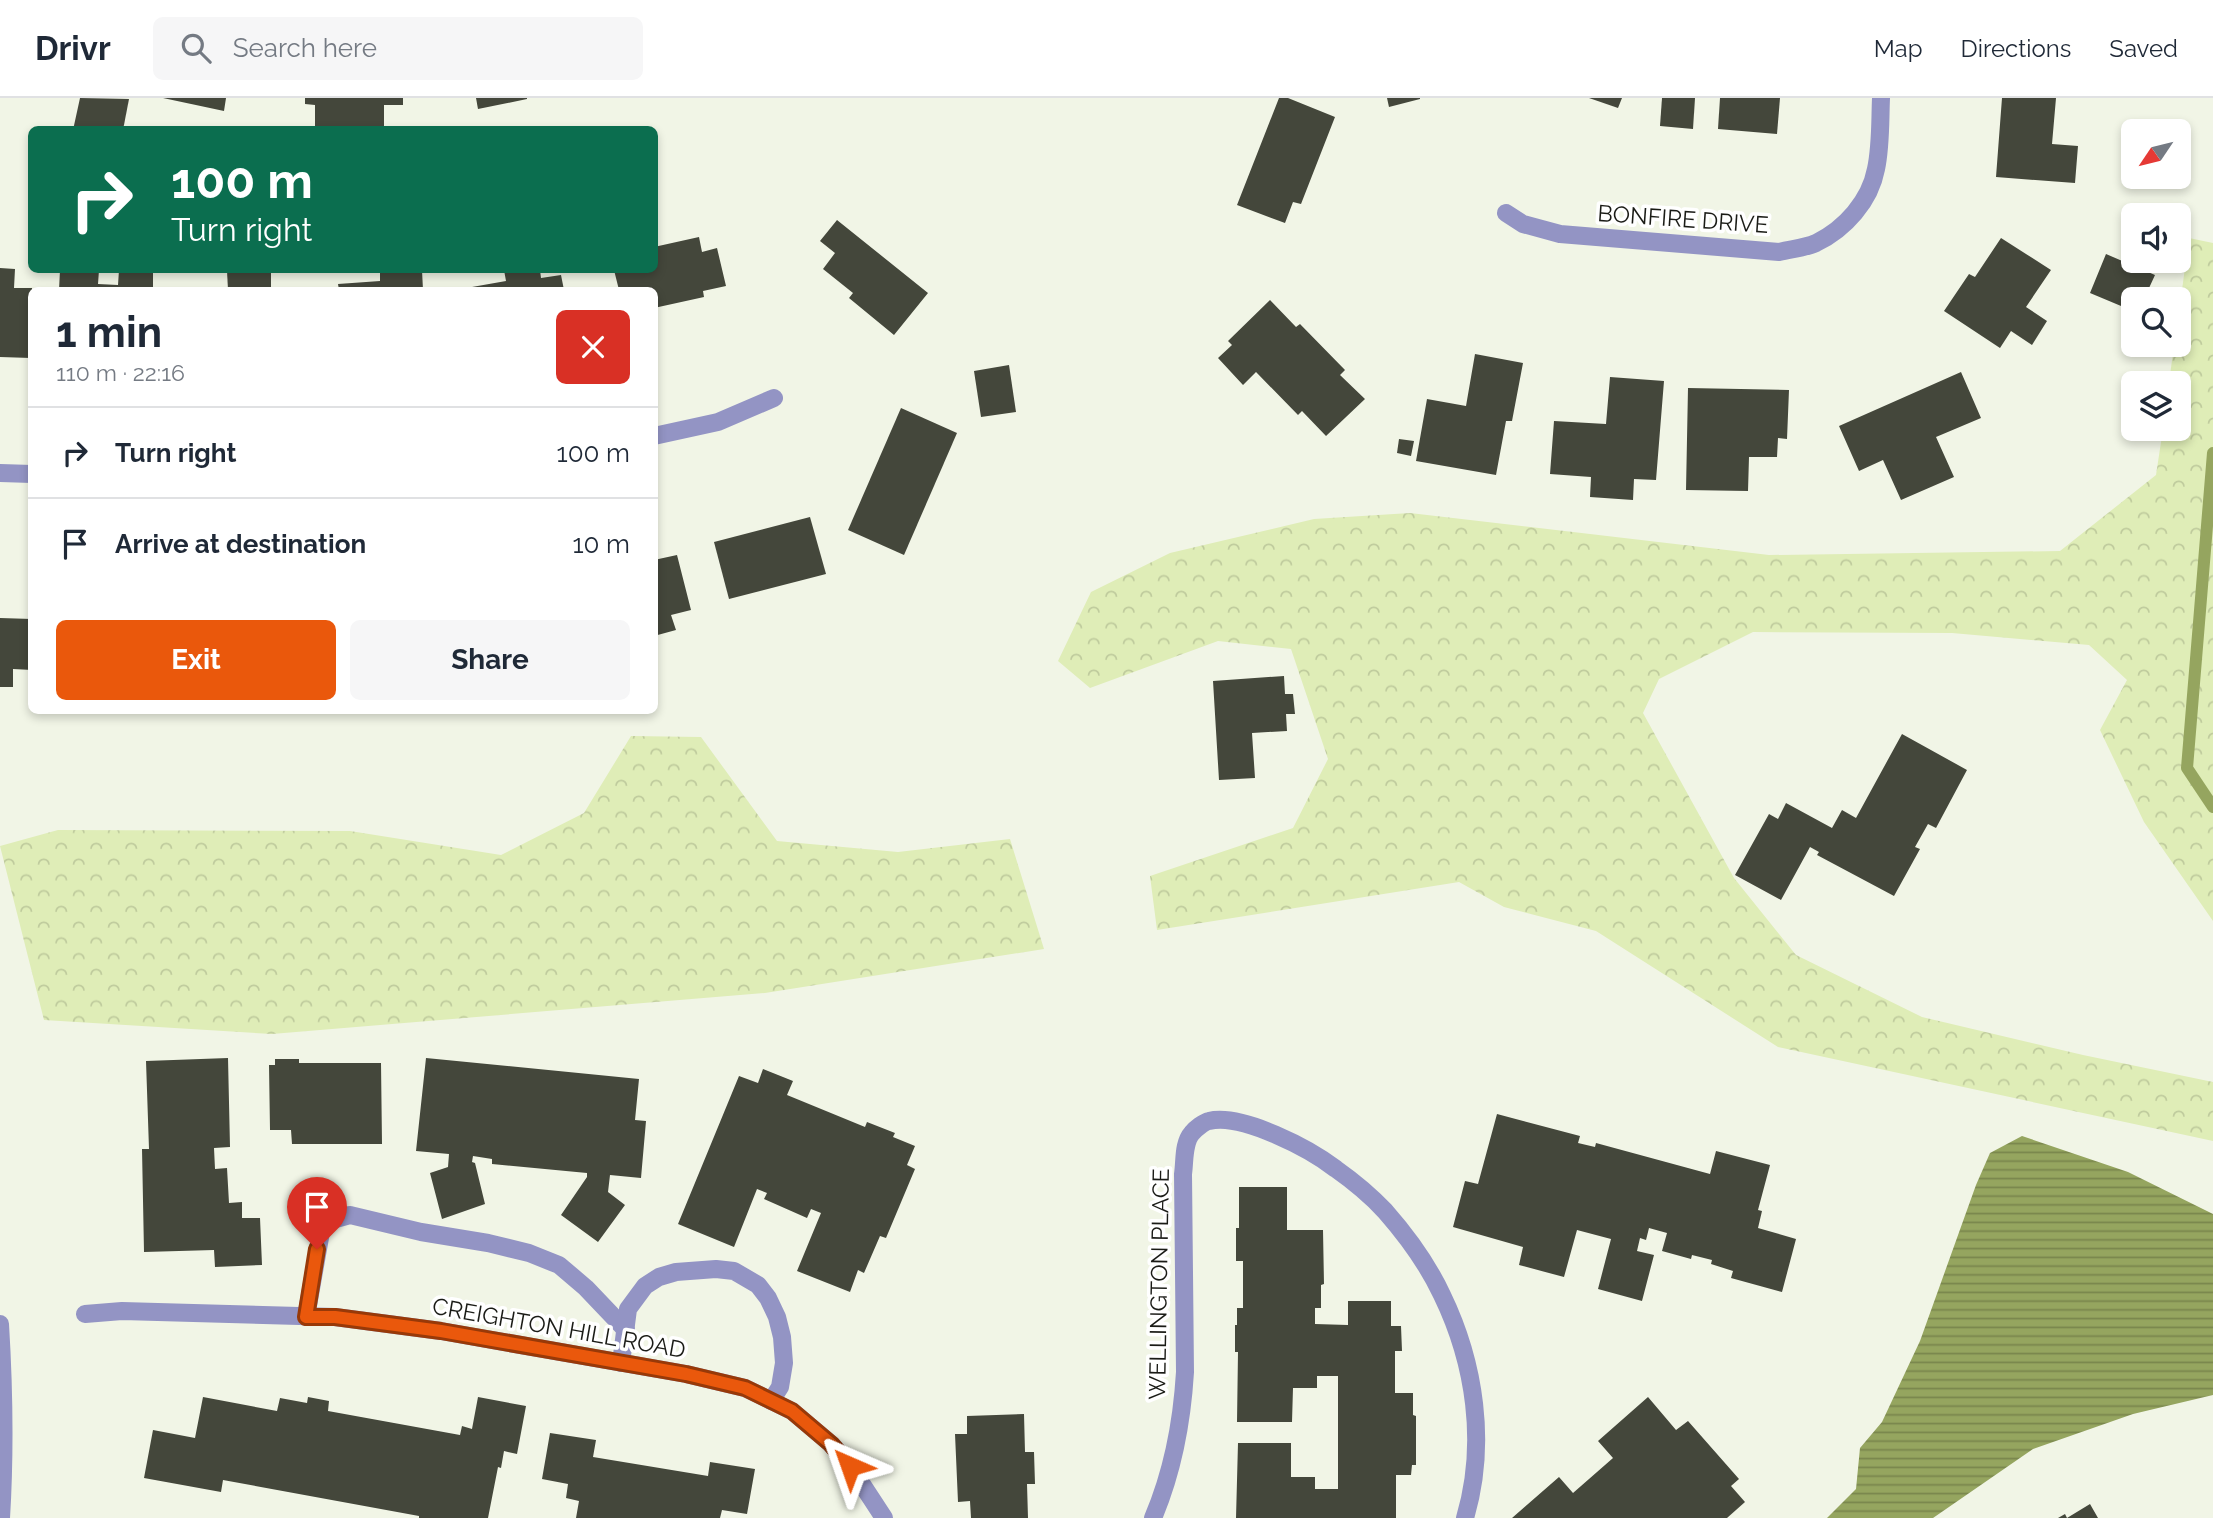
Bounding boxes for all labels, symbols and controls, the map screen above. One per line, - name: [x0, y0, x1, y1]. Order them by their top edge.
- search box: [153, 17, 643, 80]
- text: Drivr: [35, 29, 111, 68]
- icon: search: [177, 29, 215, 67]
- text: Search here: [233, 33, 377, 63]
- text: Map: [1874, 34, 1923, 63]
- text: Directions: [1961, 34, 2071, 63]
- text: Saved: [2109, 34, 2178, 63]
- north arrow: [2121, 119, 2191, 189]
- map controls: [2121, 119, 2191, 441]
- text: 100 m: [171, 152, 313, 209]
- icon: right: [56, 154, 147, 245]
- street label: BONFIRE DRIVE: [1597, 199, 1769, 238]
- button: sound: [2121, 203, 2191, 273]
- text: Turn right: [171, 211, 312, 248]
- button: search: [2121, 287, 2191, 357]
- text: 1 min: [56, 308, 162, 357]
- button: close: [556, 310, 630, 384]
- text: 110 m · 22:16: [56, 359, 185, 386]
- button: layers: [2121, 371, 2191, 441]
- icon: right: [56, 434, 94, 472]
- text: Turn right: [115, 438, 236, 468]
- text: 100 m: [557, 438, 630, 468]
- icon: arrive: [56, 525, 94, 563]
- text: Arrive at destination: [115, 529, 366, 559]
- text: 10 m: [572, 529, 630, 559]
- button: Exit: [56, 620, 336, 700]
- button: Share: [350, 620, 630, 700]
- street label: WELLINGTON PLACE: [1143, 1168, 1174, 1400]
- pin: [287, 1177, 347, 1249]
- icon: arrive: [298, 1188, 336, 1226]
- street label: CREIGHTON HILL ROAD: [430, 1292, 688, 1363]
- position arrow: [813, 1429, 887, 1503]

